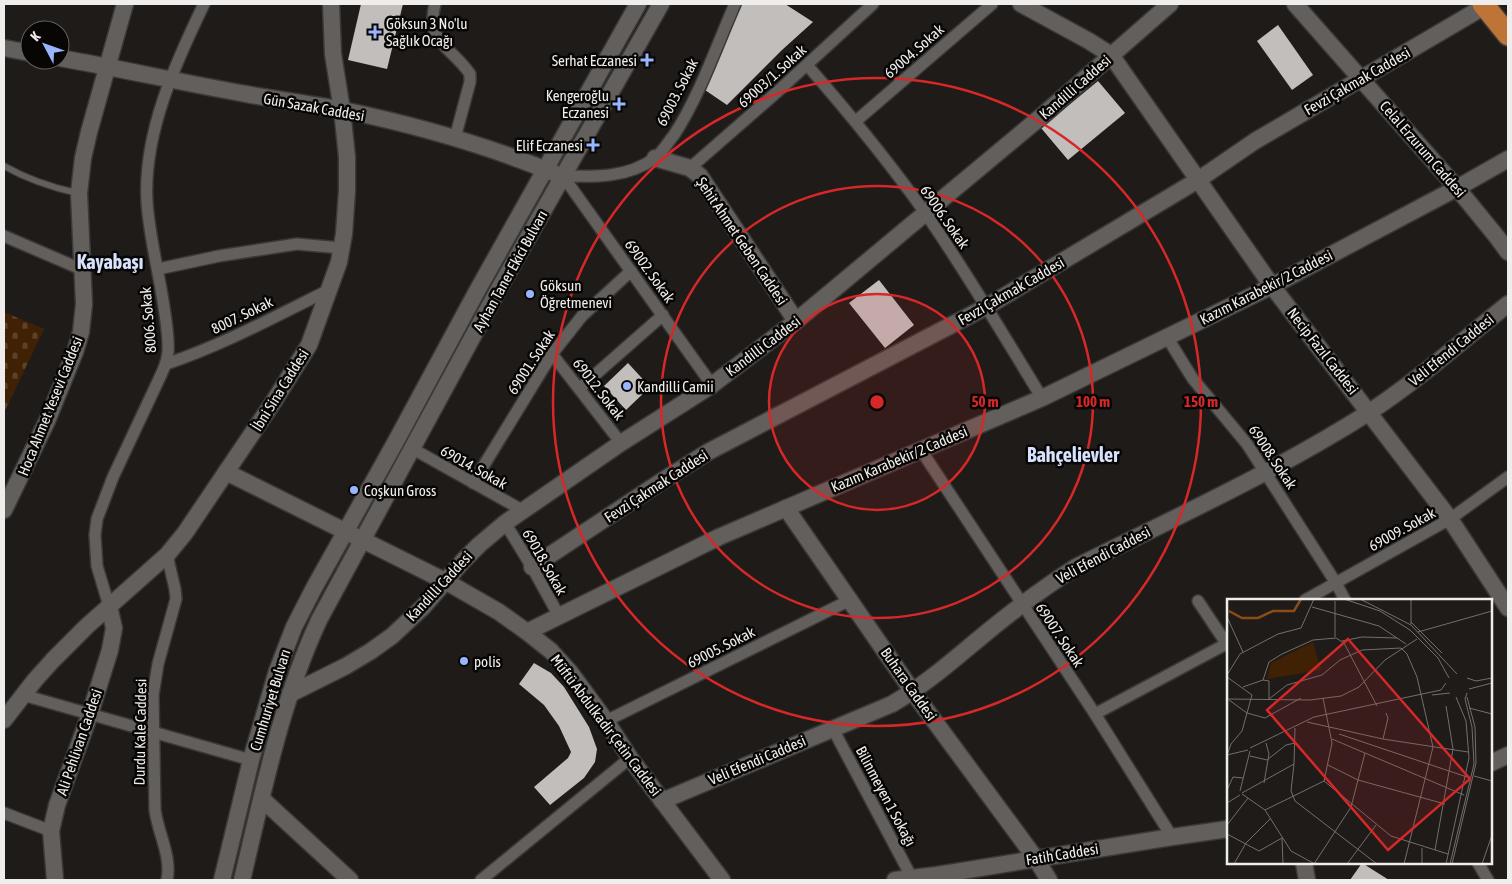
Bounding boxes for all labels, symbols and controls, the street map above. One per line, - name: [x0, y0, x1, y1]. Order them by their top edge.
- place label: Göksun 3 No'lu Sağlık Ocağı: [386, 15, 468, 49]
- north arrow: [20, 20, 70, 70]
- street label: 69004. Sokak: [881, 20, 948, 82]
- marker: Göksun 3 No'lu Sağlık Ocağı: [368, 25, 382, 39]
- text: K: [27, 29, 44, 44]
- street label: 69003/1. Sokak: [734, 41, 810, 111]
- street label: Fevzi Çakmak Caddesi: [1301, 44, 1413, 118]
- street label: Kandilli Caddesi: [1036, 51, 1114, 123]
- place label: Serhat Eczanesi: [552, 52, 637, 69]
- marker: Serhat Eczanesi: [641, 54, 653, 66]
- street label: 69003. Sokak: [653, 55, 701, 129]
- place label: Kengeroğlu Eczanesi: [546, 87, 609, 121]
- street label: Gün Sazak Caddesi: [262, 90, 366, 124]
- street label: Celal Erzurum Caddesi: [1377, 97, 1469, 201]
- marker: Kengeroğlu Eczanesi: [613, 98, 625, 110]
- place label: Elif Eczanesi: [516, 137, 583, 154]
- marker: Elif Eczanesi: [587, 139, 599, 151]
- street label: Şehit Ahmet Geben Caddesi: [693, 174, 791, 308]
- street label: 69006. Sokak: [917, 182, 973, 252]
- street label: Ayhan Taner Ekici Bulvarı: [470, 207, 550, 335]
- street label: 69002. Sokak: [622, 236, 679, 306]
- street label: Kazım Karabekir/2 Caddesi: [1197, 246, 1335, 328]
- district label: Kayabaşı: [77, 250, 143, 273]
- street label: Fevzi Çakmak Caddesi: [955, 254, 1067, 328]
- place label: Göksun Öğretmenevi: [540, 277, 612, 311]
- street label: 8006. Sokak: [137, 286, 159, 354]
- marker: Göksun Öğretmenevi: [524, 288, 536, 300]
- street label: 8007. Sokak: [208, 293, 276, 337]
- street label: Necip Fazıl Caddesi: [1284, 304, 1362, 398]
- street label: Veli Efendi Caddesi: [1405, 311, 1497, 389]
- street label: Kandilli Caddesi: [722, 312, 804, 380]
- street label: 69001. Sokak: [504, 326, 558, 397]
- street label: Hoca Ahmet Yesevi Caddesi: [14, 334, 86, 478]
- street label: İbni Sina Caddesi: [248, 346, 312, 434]
- street label: 69012. Sokak: [570, 355, 629, 424]
- place label: Kandilli Camii: [637, 378, 714, 395]
- marker: Kandilli Camii: [621, 380, 633, 392]
- centre of rings: [868, 393, 886, 411]
- text: 50 m: [972, 393, 999, 410]
- text: 100 m: [1076, 393, 1110, 410]
- text: 150 m: [1184, 393, 1218, 410]
- street label: 69008. Sokak: [1245, 422, 1301, 493]
- street label: Kazım Karabekir/2 Caddesi: [828, 423, 970, 495]
- street label: 69014. Sokak: [438, 442, 511, 492]
- district label: Bahçelievler: [1027, 443, 1120, 466]
- street label: Fevzi Çakmak Caddesi: [601, 446, 711, 526]
- place label: Coşkun Gross: [364, 482, 436, 499]
- marker: Coşkun Gross: [348, 484, 360, 496]
- street label: 69009. Sokak: [1366, 504, 1439, 554]
- street label: Veli Efendi Caddesi: [1053, 523, 1153, 587]
- street label: 69018. Sokak: [519, 526, 571, 598]
- street label: Kandilli Caddesi: [402, 548, 476, 624]
- inset map: [1227, 599, 1492, 864]
- street label: 69007. Sokak: [1032, 600, 1088, 671]
- street label: 69005. Sokak: [684, 623, 758, 671]
- street label: Buhara Caddesi: [878, 644, 940, 724]
- street label: Cumhuriyet Bulvarı: [246, 647, 294, 753]
- street label: Müftü Abdulkadir Çetin Caddesi: [547, 651, 665, 799]
- place label: polis: [474, 653, 501, 670]
- marker: polis: [458, 655, 470, 667]
- street label: Durdu Kale Caddesi: [131, 679, 149, 785]
- street label: Ali Pehlivan Caddesi: [53, 687, 105, 797]
- street label: Veli Efendi Caddesi: [706, 732, 808, 788]
- street label: Bilinmeyen 1 Sokağı: [852, 743, 920, 849]
- street label: Fatih Caddesi: [1024, 840, 1100, 868]

